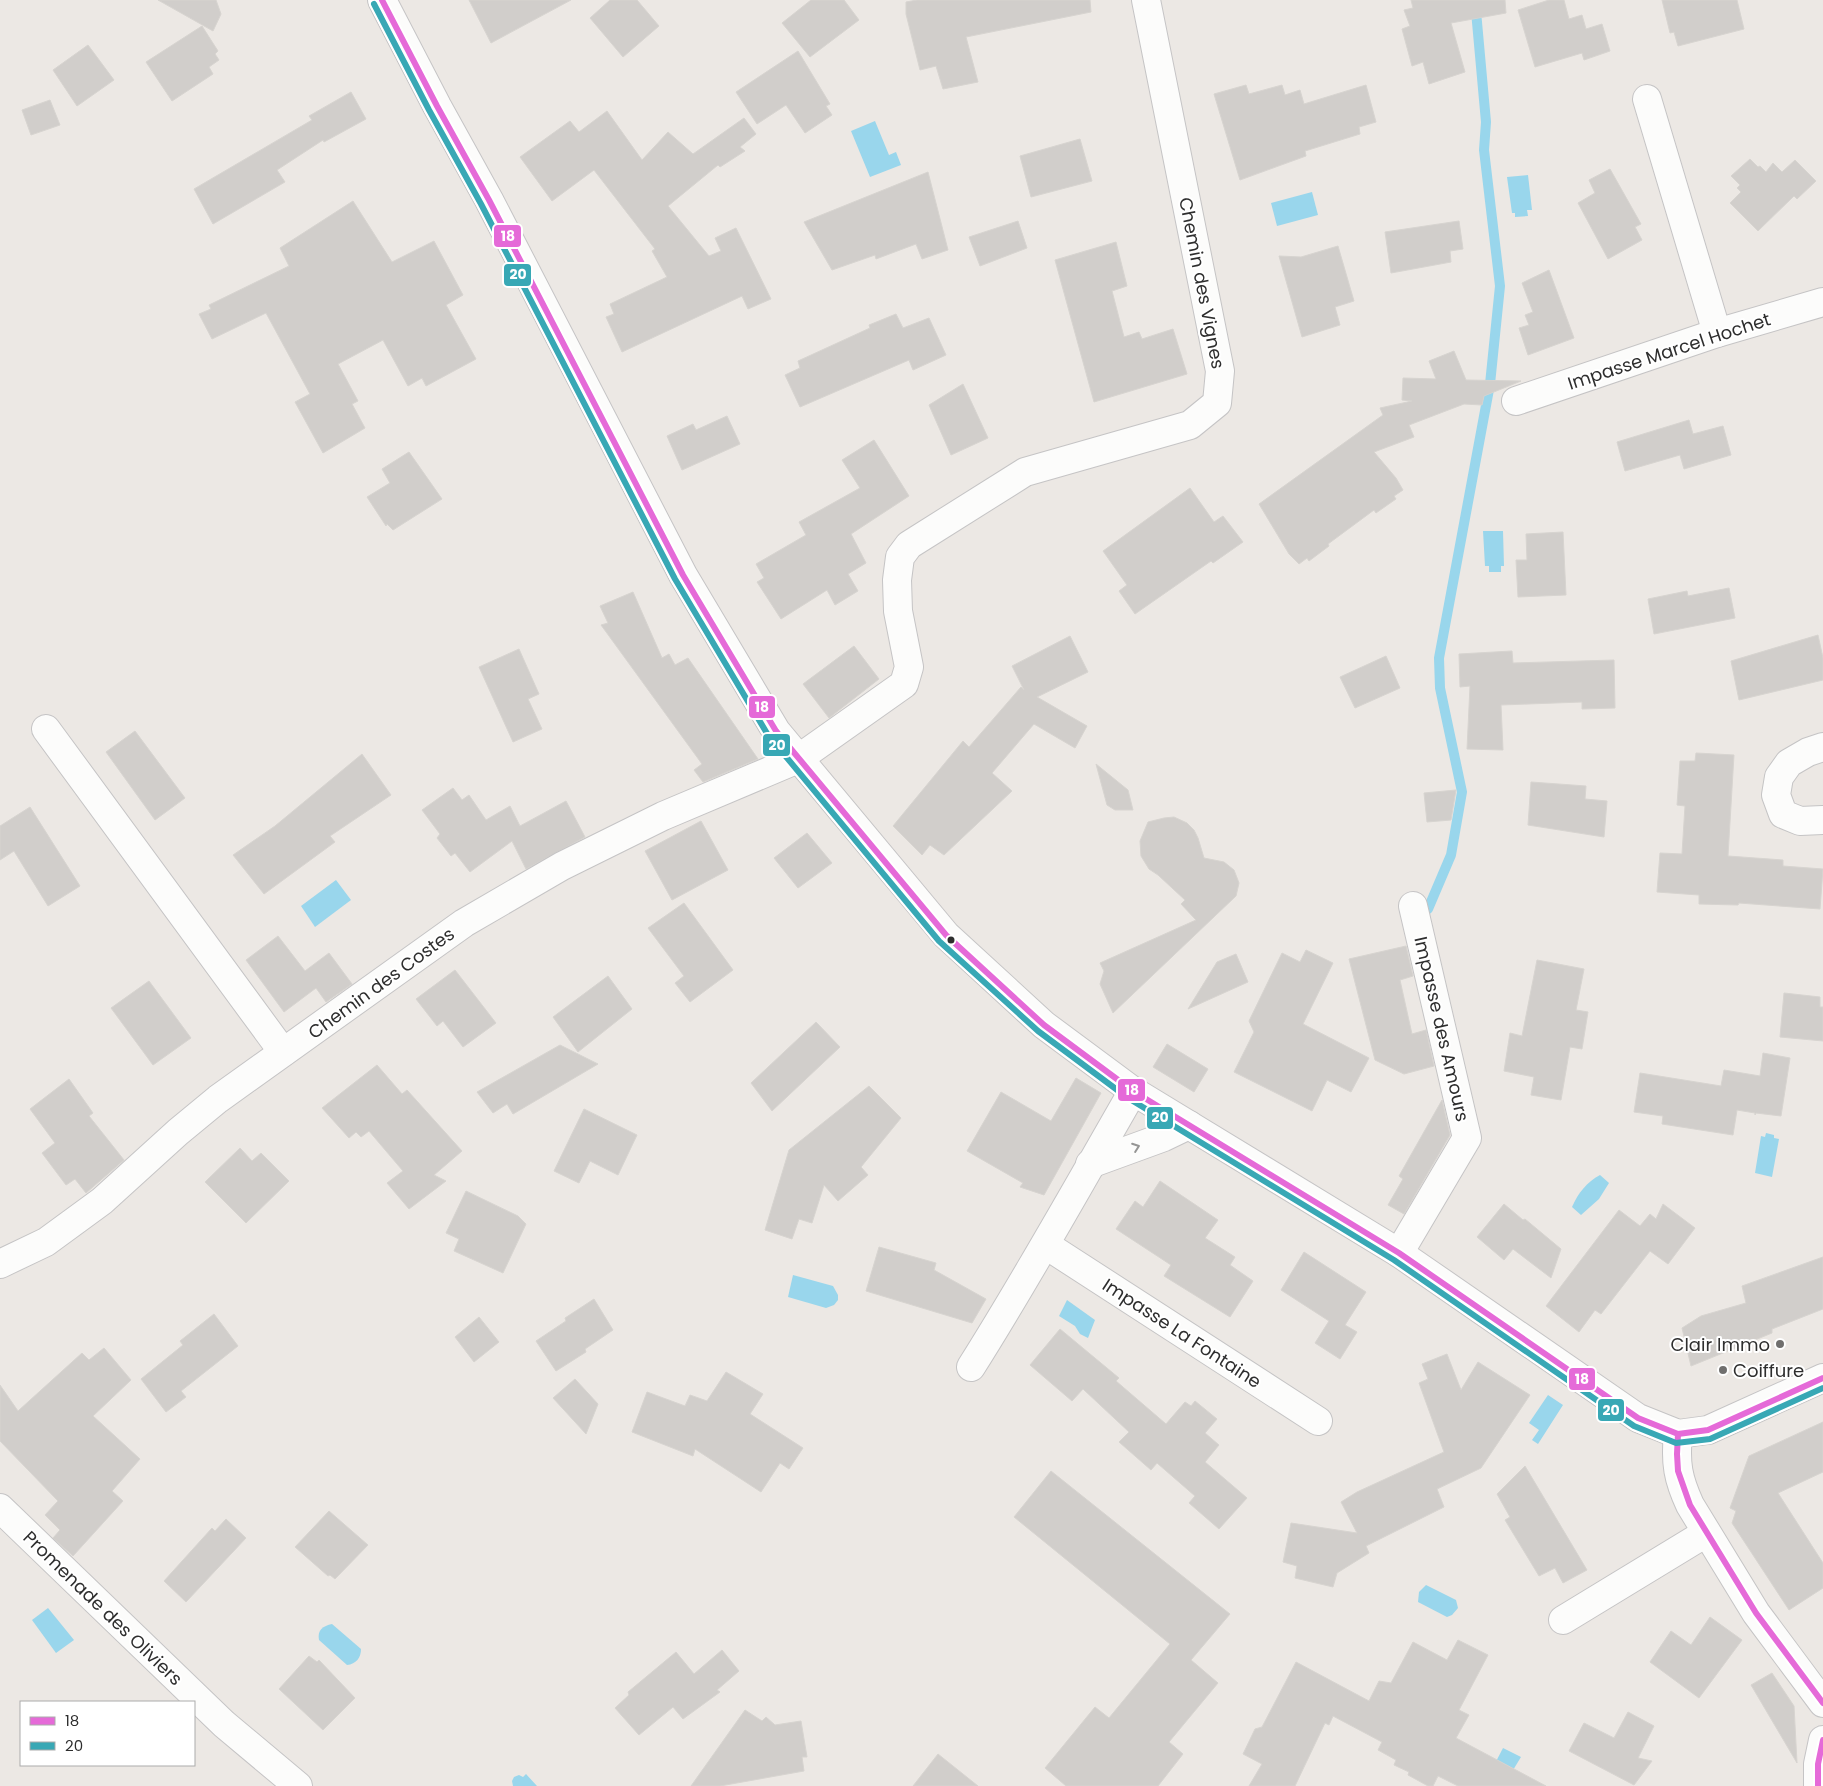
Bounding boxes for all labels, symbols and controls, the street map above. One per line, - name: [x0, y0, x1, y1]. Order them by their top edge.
- street label: Chemin des Vignes: [1173, 195, 1231, 371]
- line badge: 18: [493, 224, 522, 248]
- text: 18: [501, 226, 515, 246]
- line badge: 20: [503, 263, 532, 287]
- text: 20: [509, 264, 527, 284]
- street label: Impasse Marcel Hochet: [1564, 306, 1774, 396]
- line badge: 18: [748, 695, 776, 719]
- text: 18: [755, 697, 769, 717]
- line badge: 20: [762, 733, 791, 757]
- text: 20: [768, 735, 786, 755]
- street label: Chemin des Costes: [303, 921, 459, 1045]
- street label: Impasse des Amours: [1409, 934, 1475, 1124]
- unlabelled marker: [946, 935, 956, 945]
- line badge: 18: [1117, 1078, 1146, 1102]
- text: 18: [1125, 1080, 1139, 1100]
- line badge: 20: [1146, 1106, 1174, 1130]
- text: 20: [1151, 1107, 1169, 1127]
- one-way arrow: [1131, 1143, 1140, 1153]
- street label: Impasse La Fontaine: [1098, 1272, 1266, 1394]
- place label: Clair Immo: [1671, 1332, 1770, 1357]
- marker: Clair Immo: [1774, 1338, 1786, 1350]
- place label: Coiffure: [1733, 1358, 1804, 1383]
- marker: Coiffure: [1717, 1364, 1729, 1376]
- line badge: 18: [1568, 1367, 1596, 1391]
- text: 18: [1575, 1369, 1589, 1389]
- line badge: 20: [1597, 1398, 1625, 1422]
- text: 20: [1602, 1400, 1620, 1420]
- street label: Promenade des Oliviers: [18, 1525, 188, 1691]
- legend: [20, 1701, 195, 1766]
- text: 18: [65, 1710, 79, 1731]
- text: 20: [65, 1735, 83, 1756]

